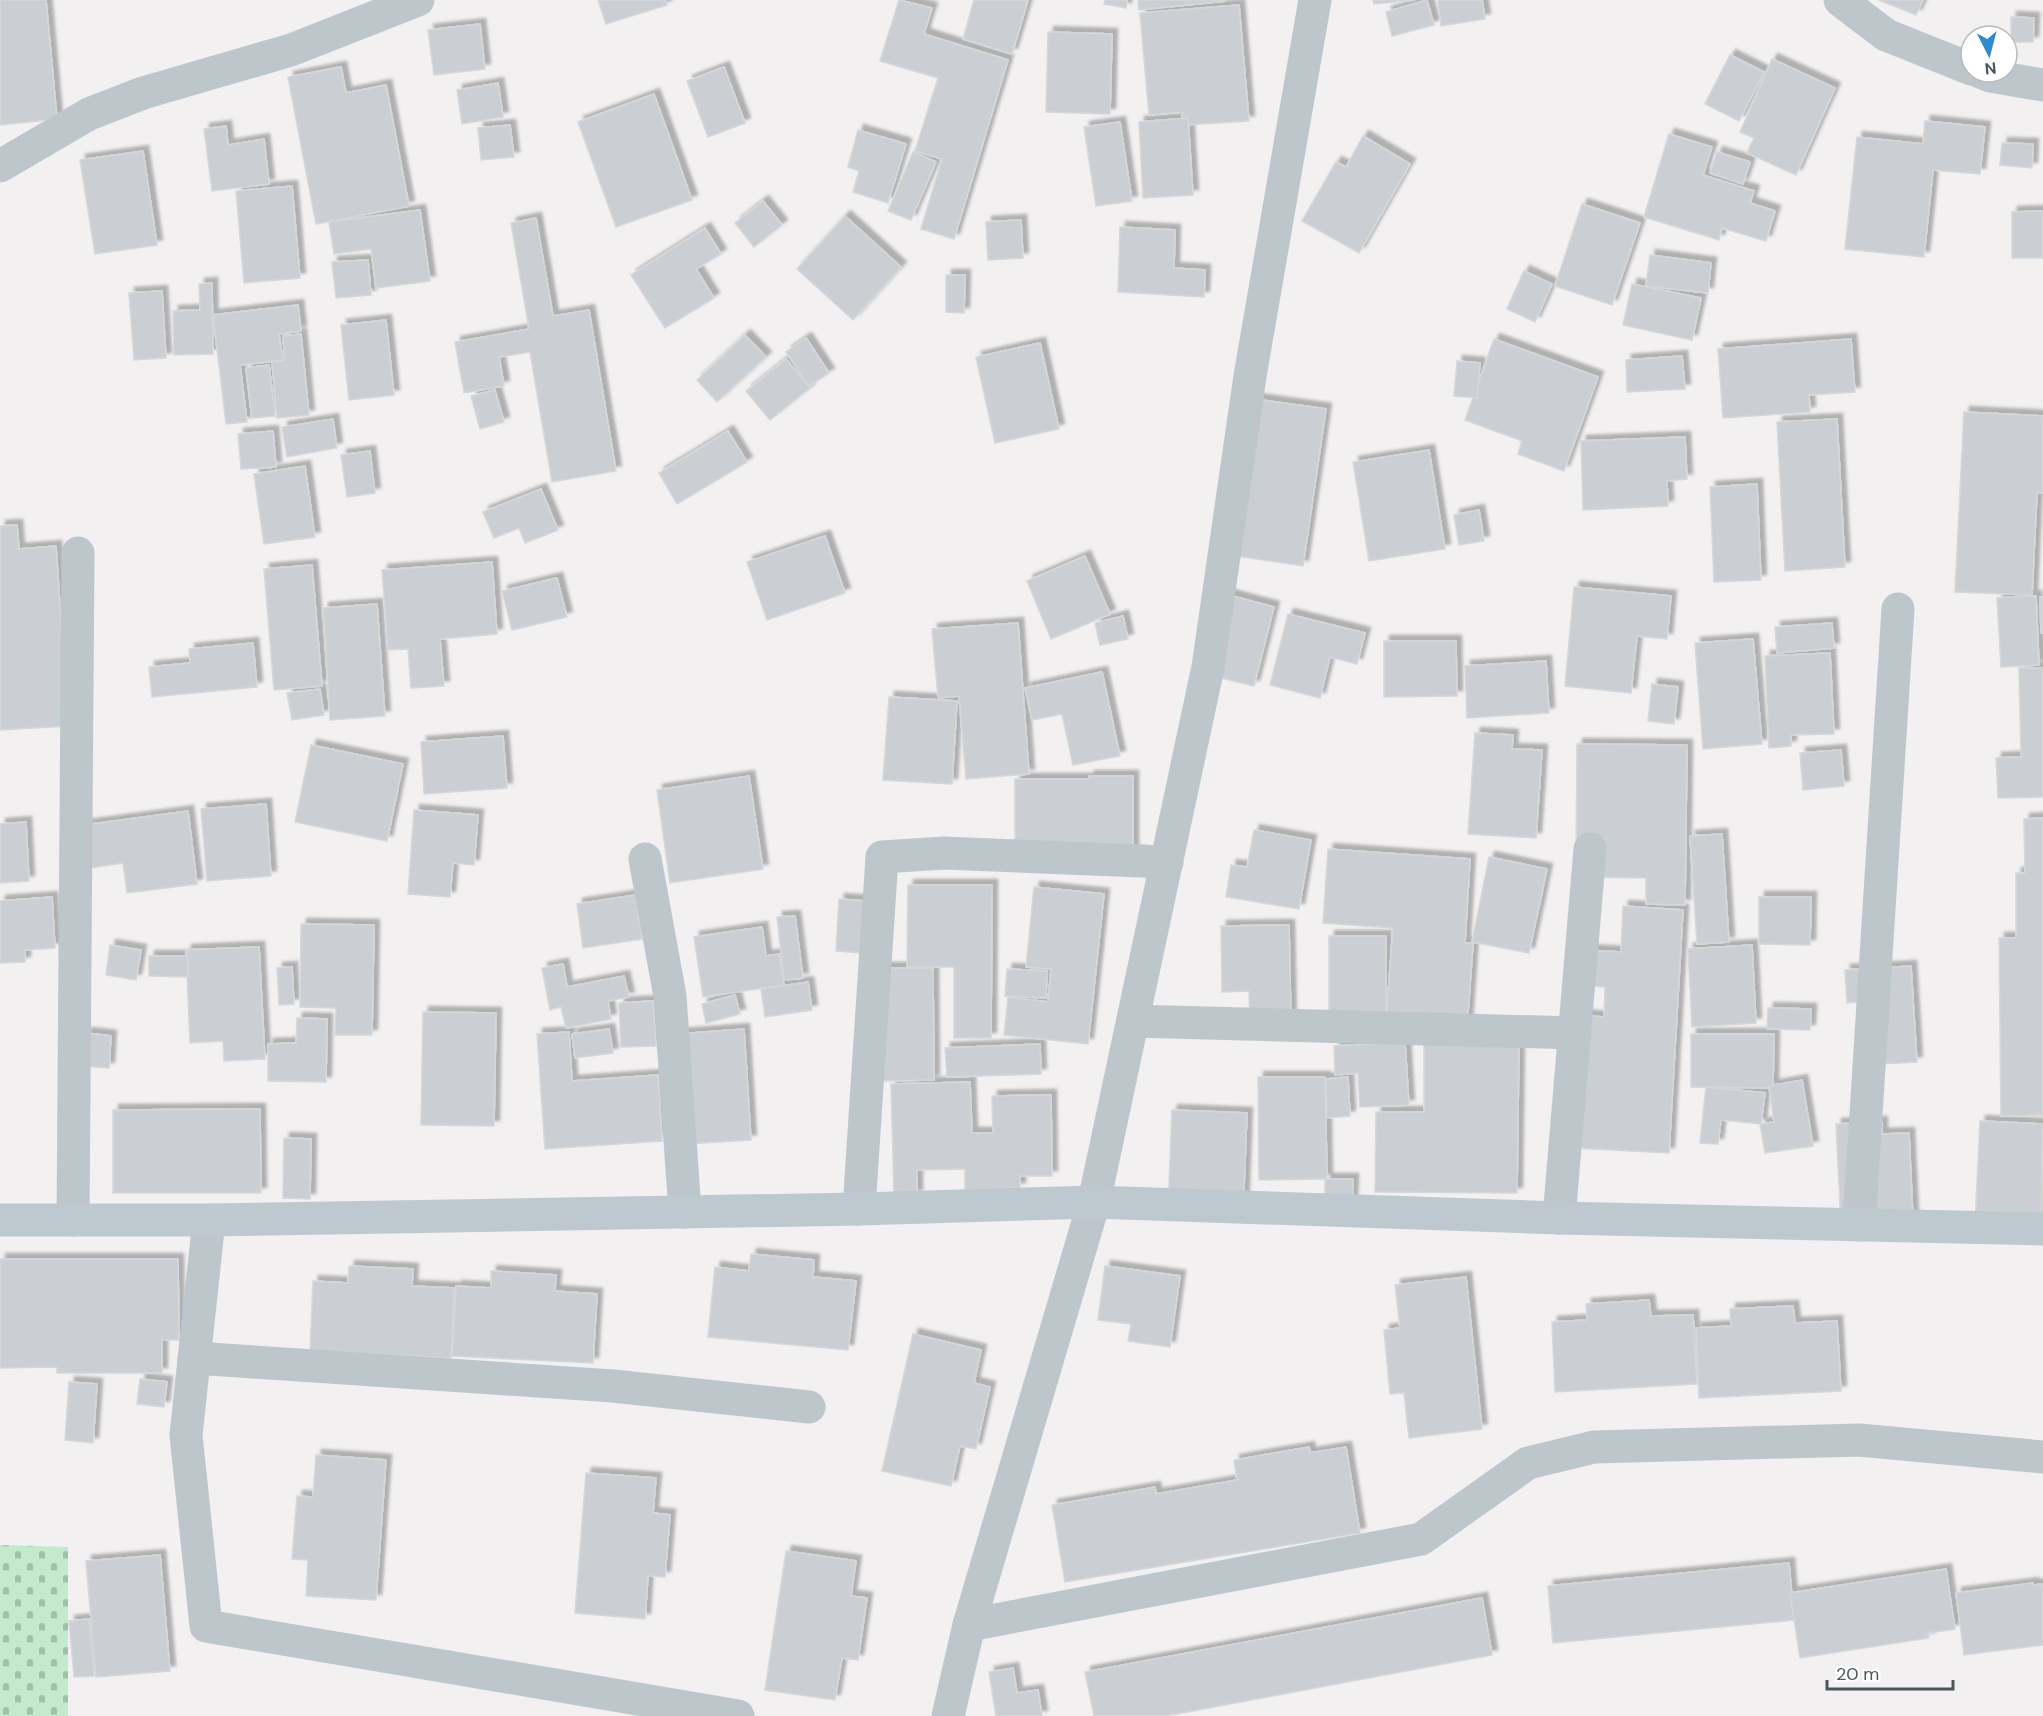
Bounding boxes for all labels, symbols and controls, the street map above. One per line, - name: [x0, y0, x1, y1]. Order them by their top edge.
- north arrow: [1959, 24, 2019, 84]
- text: N: [1984, 57, 1997, 79]
- scale bar: [1827, 1653, 1953, 1691]
- text: 20 m: [1836, 1662, 1879, 1686]

